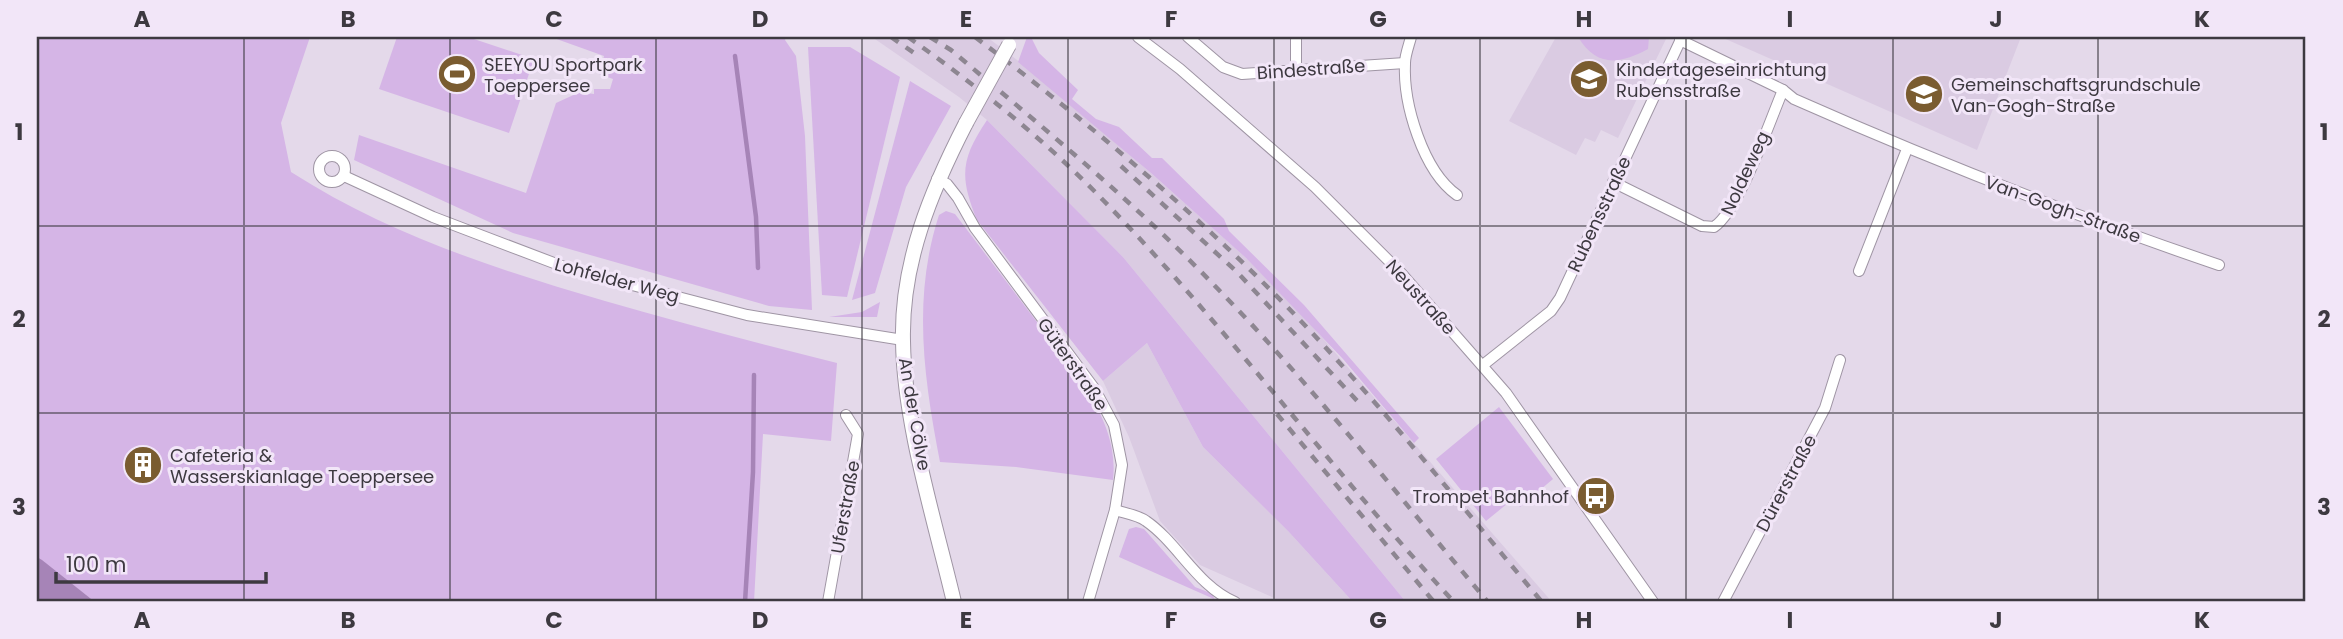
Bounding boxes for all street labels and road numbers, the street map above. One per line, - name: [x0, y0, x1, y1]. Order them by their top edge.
- street label: Bindestraße: [1256, 53, 1366, 85]
- street label: Noldeweg: [1715, 127, 1775, 219]
- street label: Rubensstraße: [1561, 152, 1637, 276]
- street label: Van-Gogh-Straße: [1982, 169, 2144, 249]
- street label: Lohfelder Weg: [552, 251, 682, 309]
- street label: Neustraße: [1380, 254, 1462, 340]
- street label: Güterstraße: [1032, 313, 1114, 415]
- street label: An der Cölve: [893, 355, 937, 473]
- street label: Dürerstraße: [1750, 430, 1822, 536]
- street label: Uferstraße: [825, 458, 865, 556]

